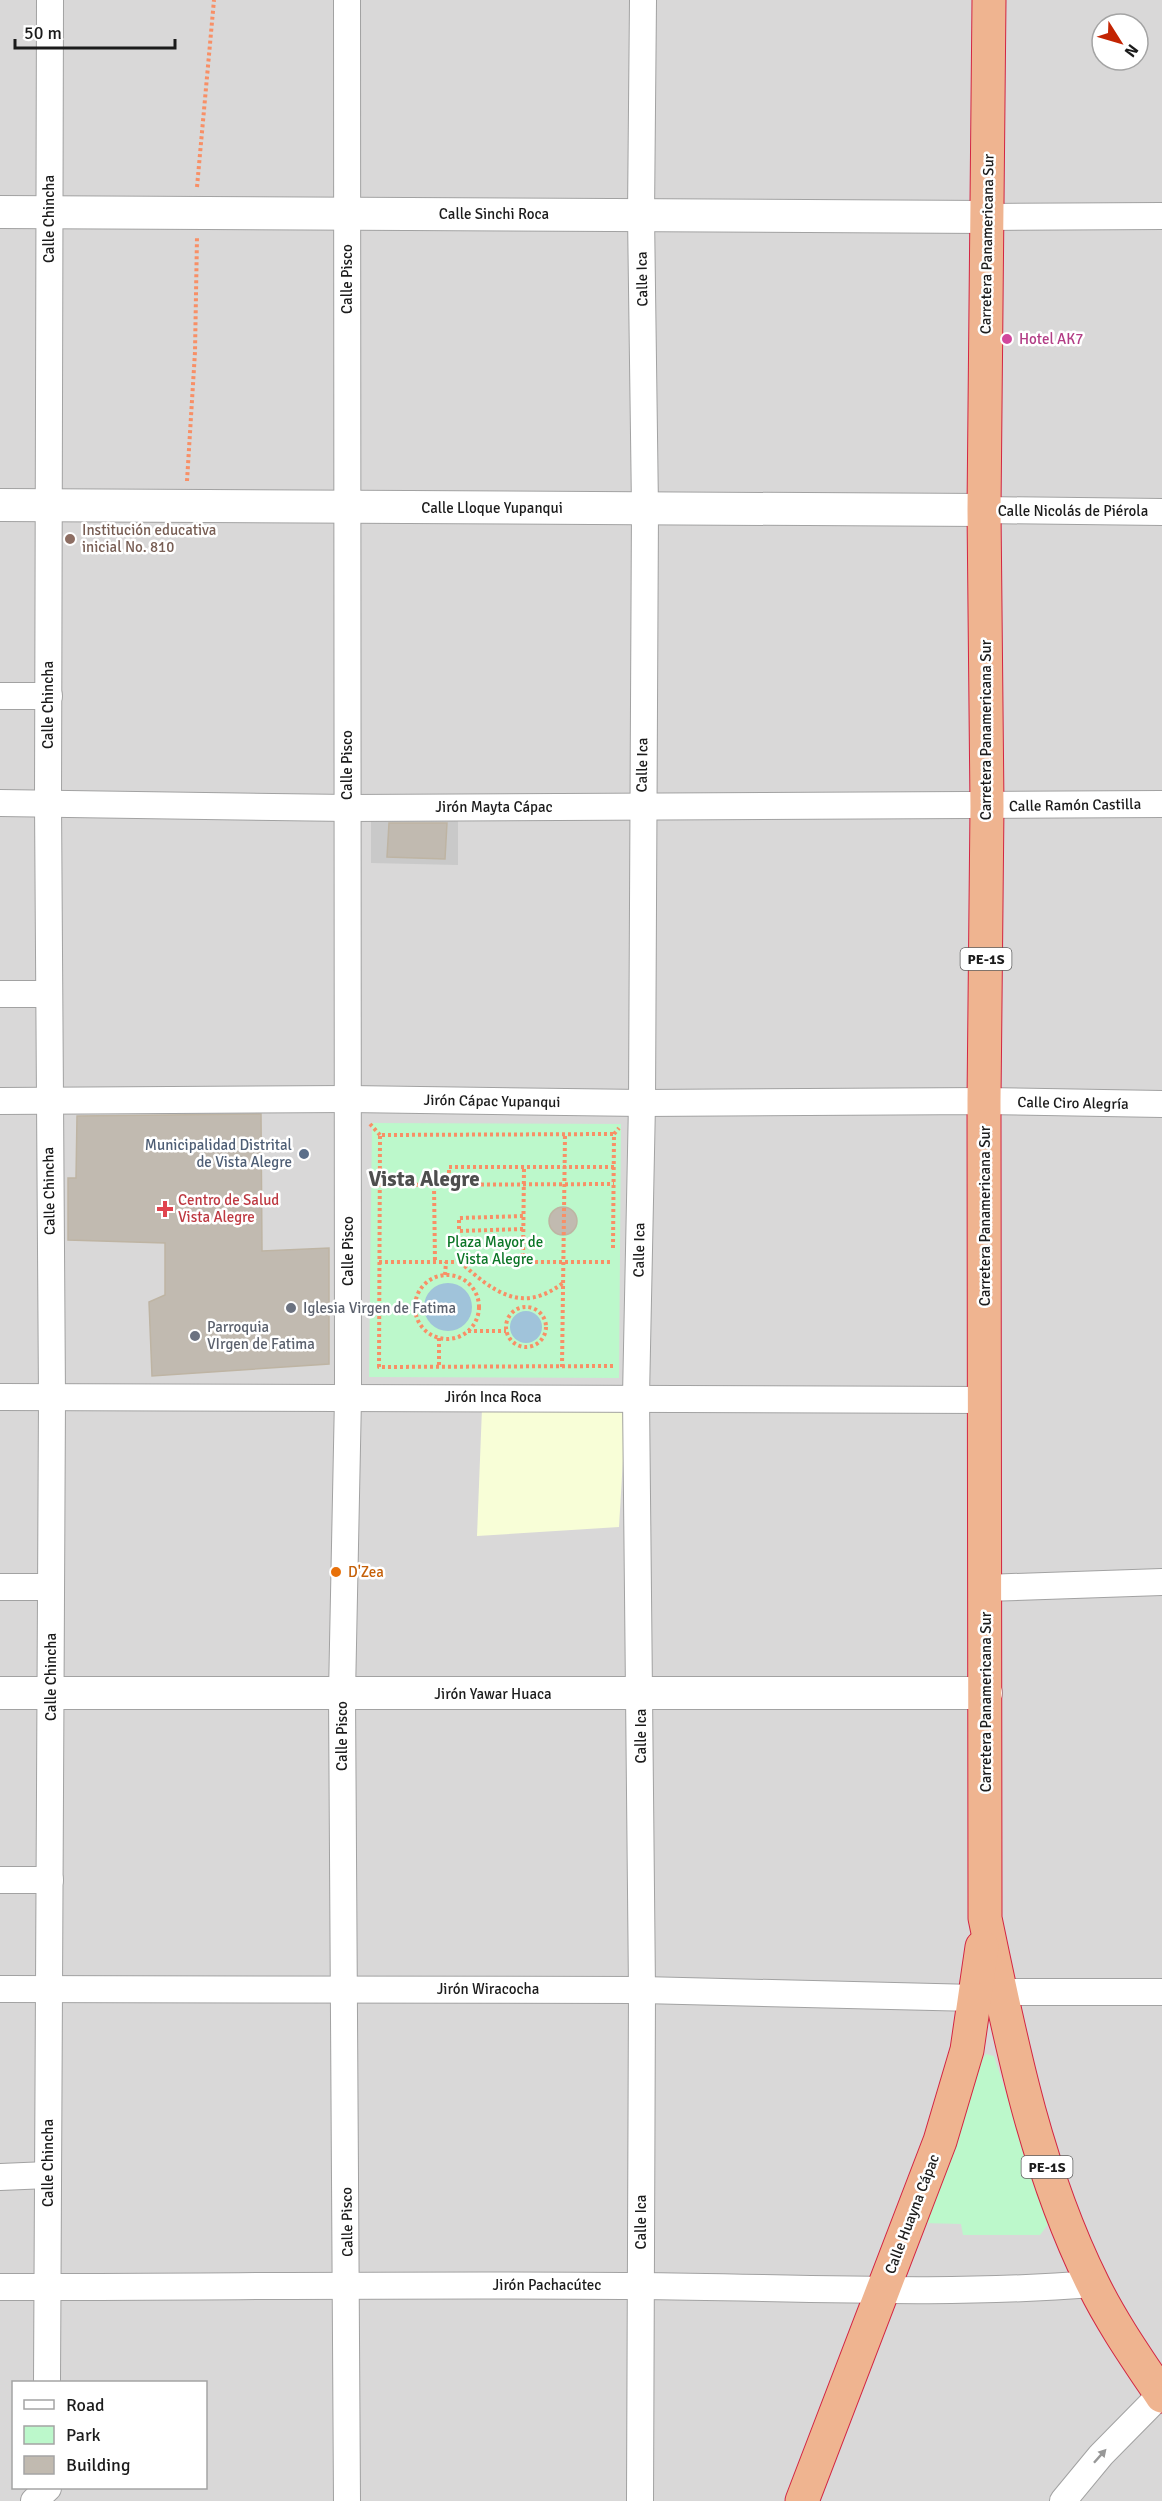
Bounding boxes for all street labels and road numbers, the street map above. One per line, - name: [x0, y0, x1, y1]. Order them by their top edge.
- street label: Carretera Panamericana Sur: [976, 153, 998, 334]
- street label: Calle Chincha: [40, 175, 58, 263]
- street label: Calle Sinchi Roca: [439, 205, 549, 223]
- street label: Calle Pisco: [338, 244, 356, 314]
- street label: Calle Ica: [633, 251, 651, 307]
- street label: Calle Lloque Yupanqui: [421, 499, 563, 517]
- street label: Calle Nicolás de Piérola: [998, 502, 1148, 520]
- street label: Carretera Panamericana Sur: [977, 639, 995, 820]
- street label: Calle Chincha: [39, 661, 57, 749]
- street label: Calle Pisco: [338, 730, 356, 800]
- street label: Calle Ica: [633, 737, 651, 793]
- street label: Calle Ramón Castilla: [1009, 795, 1141, 815]
- street label: Jirón Mayta Cápac: [435, 798, 553, 816]
- road number: PE-1S: [960, 948, 1012, 970]
- street label: Jirón Cápac Yupanqui: [423, 1091, 561, 1111]
- street label: Calle Ciro Alegría: [1017, 1093, 1129, 1113]
- street label: Carretera Panamericana Sur: [976, 1125, 994, 1306]
- street label: Calle Chincha: [39, 1147, 59, 1235]
- street label: Calle Pisco: [339, 1216, 357, 1286]
- street label: Calle Ica: [630, 1222, 648, 1278]
- street label: Jirón Inca Roca: [444, 1388, 542, 1406]
- street label: Carretera Panamericana Sur: [977, 1611, 995, 1792]
- street label: Calle Chincha: [42, 1633, 60, 1721]
- street label: Jirón Yawar Huaca: [434, 1685, 552, 1703]
- street label: Calle Pisco: [333, 1701, 351, 1771]
- street label: Calle Ica: [632, 1709, 650, 1763]
- street label: Jirón Wiracocha: [437, 1980, 539, 1998]
- street label: Calle Chincha: [39, 2119, 57, 2207]
- street label: Calle Huayna Cápac: [881, 2152, 943, 2276]
- road number: PE-1S: [1022, 2156, 1072, 2178]
- street label: Calle Pisco: [337, 2187, 357, 2257]
- street label: Calle Ica: [632, 2195, 650, 2249]
- street label: Jirón Pachacútec: [493, 2276, 601, 2294]

